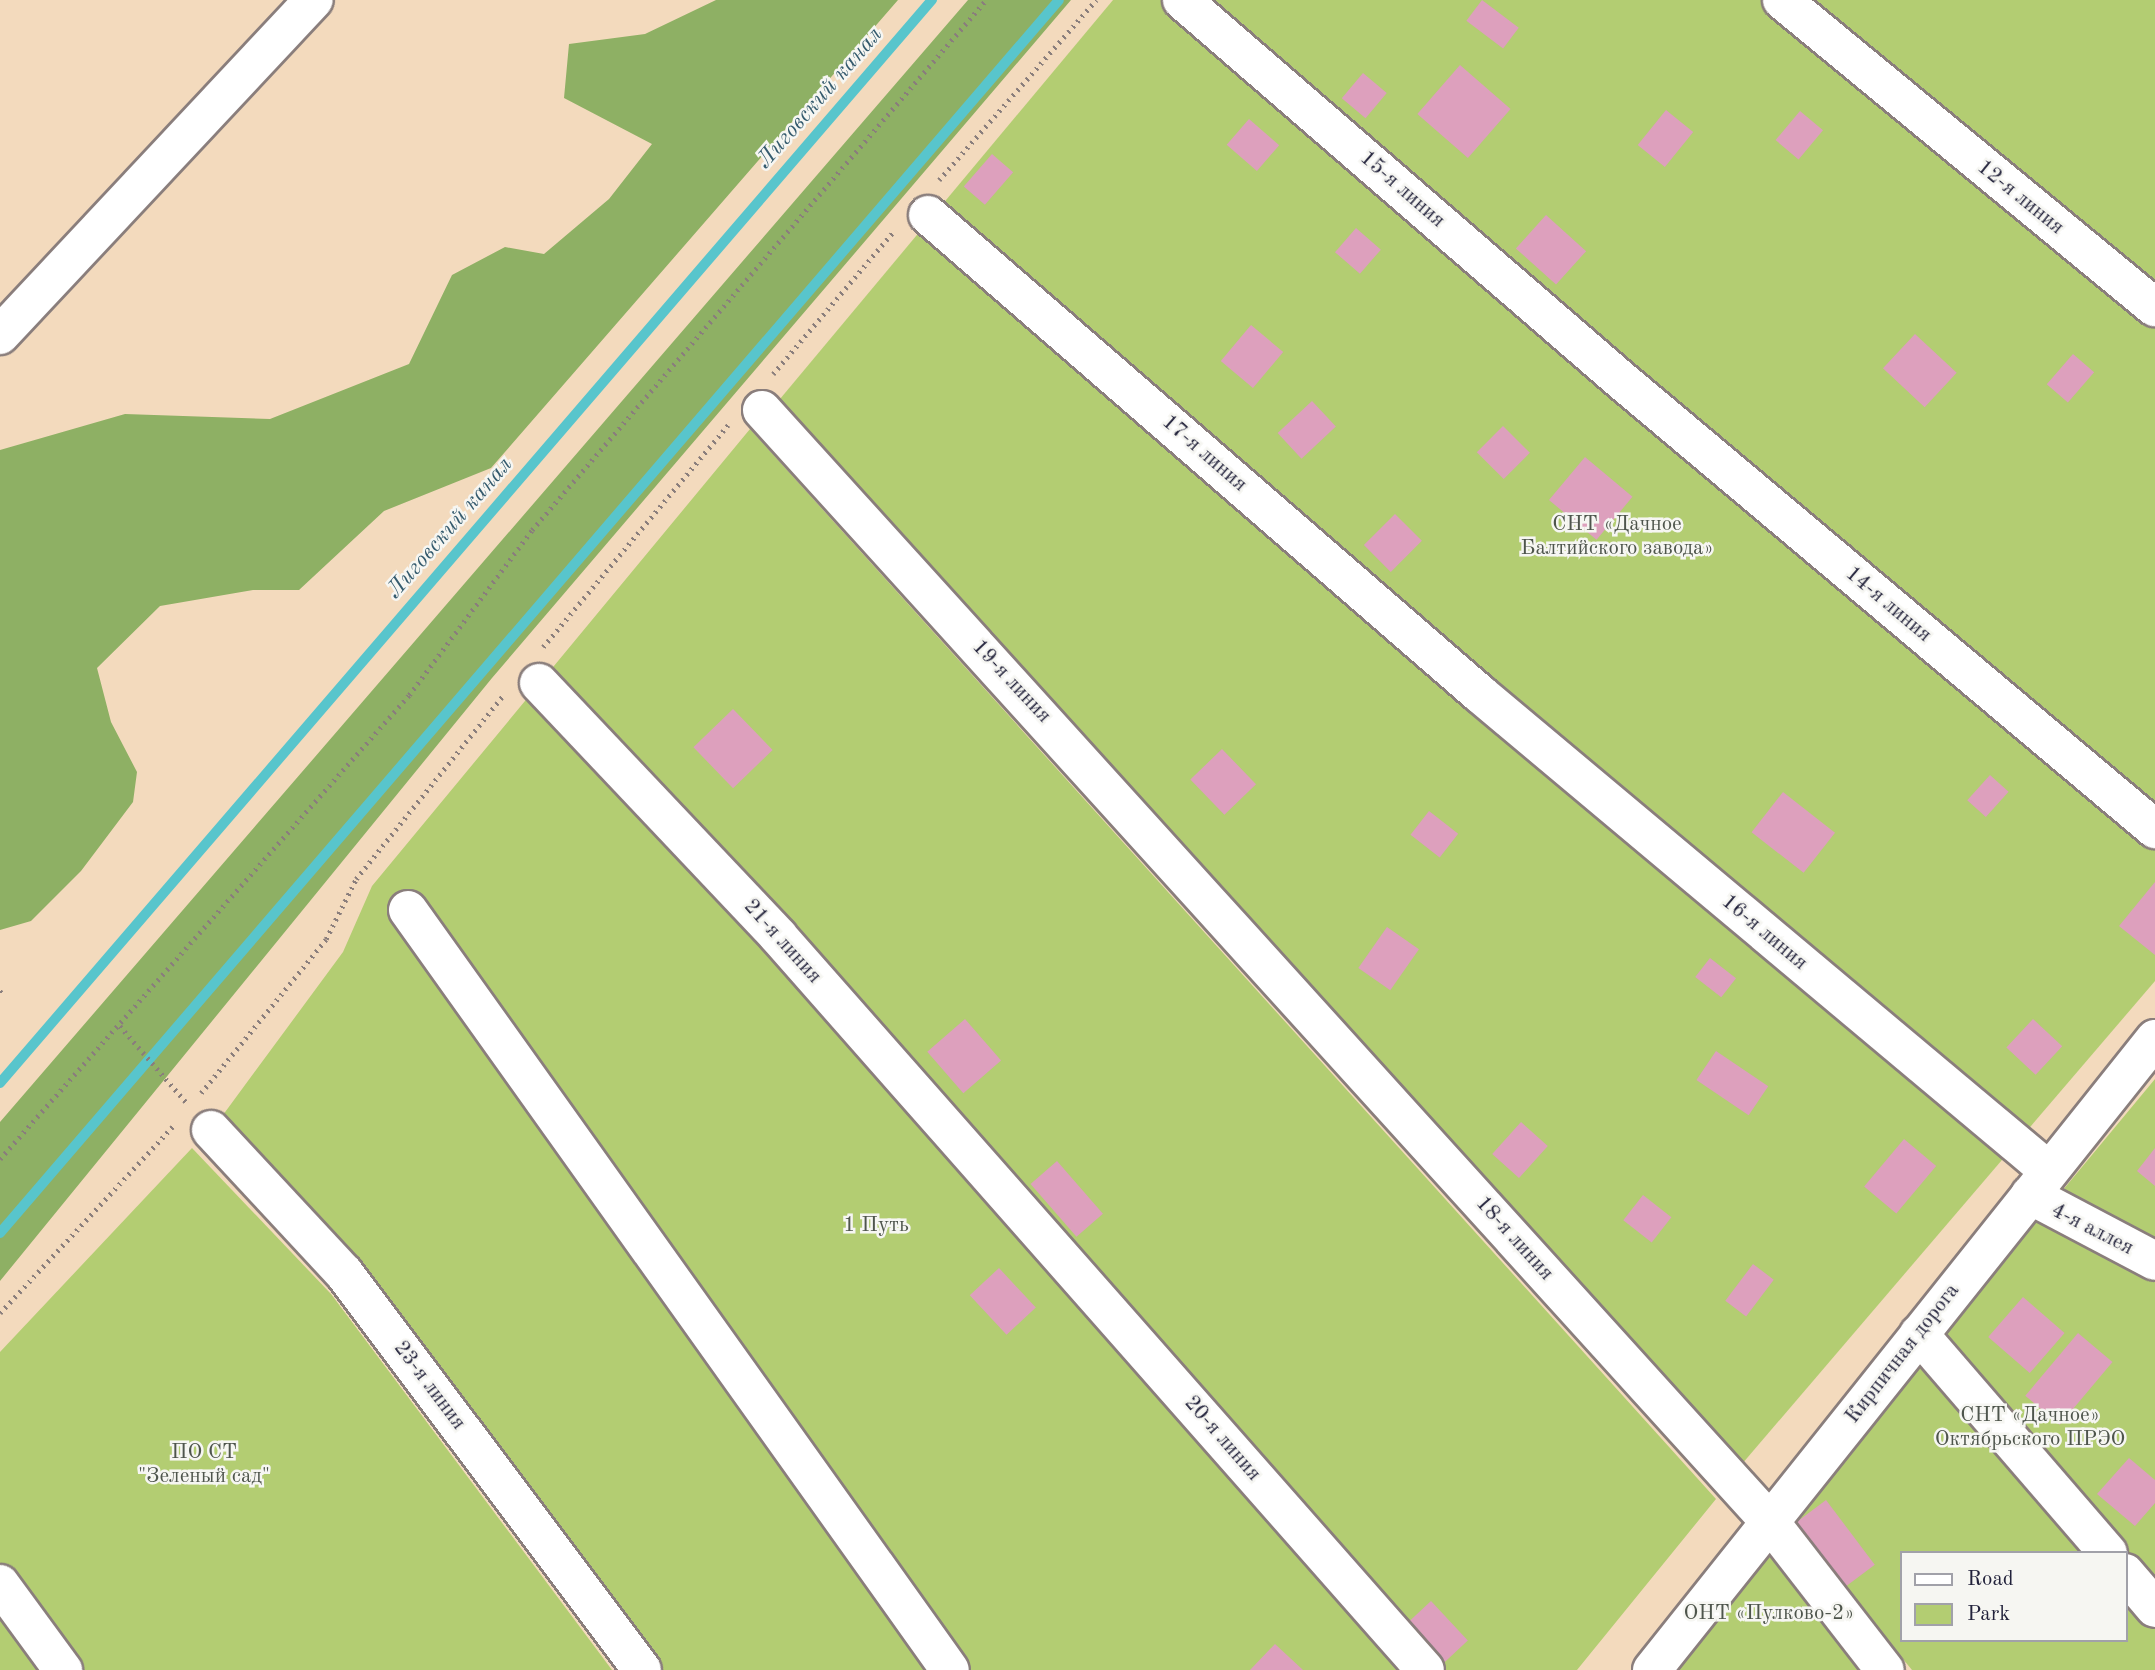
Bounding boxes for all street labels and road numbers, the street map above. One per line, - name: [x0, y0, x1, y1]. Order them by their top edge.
- street label: 15-я линия: [1354, 146, 1450, 234]
- street label: 12-я линия: [1971, 155, 2069, 241]
- street label: 17-я линия: [1156, 410, 1252, 498]
- street label: 14-я линия: [1840, 562, 1936, 648]
- street label: 19-я линия: [966, 635, 1056, 729]
- street label: 16-я линия: [1716, 890, 1812, 976]
- street label: 21-я линия: [738, 895, 826, 989]
- street label: 18-я линия: [1470, 1192, 1558, 1286]
- street label: 4-я аллея: [2047, 1199, 2137, 1261]
- street label: Кирпичная дорога: [1841, 1279, 1965, 1429]
- street label: 23-я линия: [387, 1337, 471, 1435]
- street label: 20-я линия: [1178, 1391, 1266, 1487]

